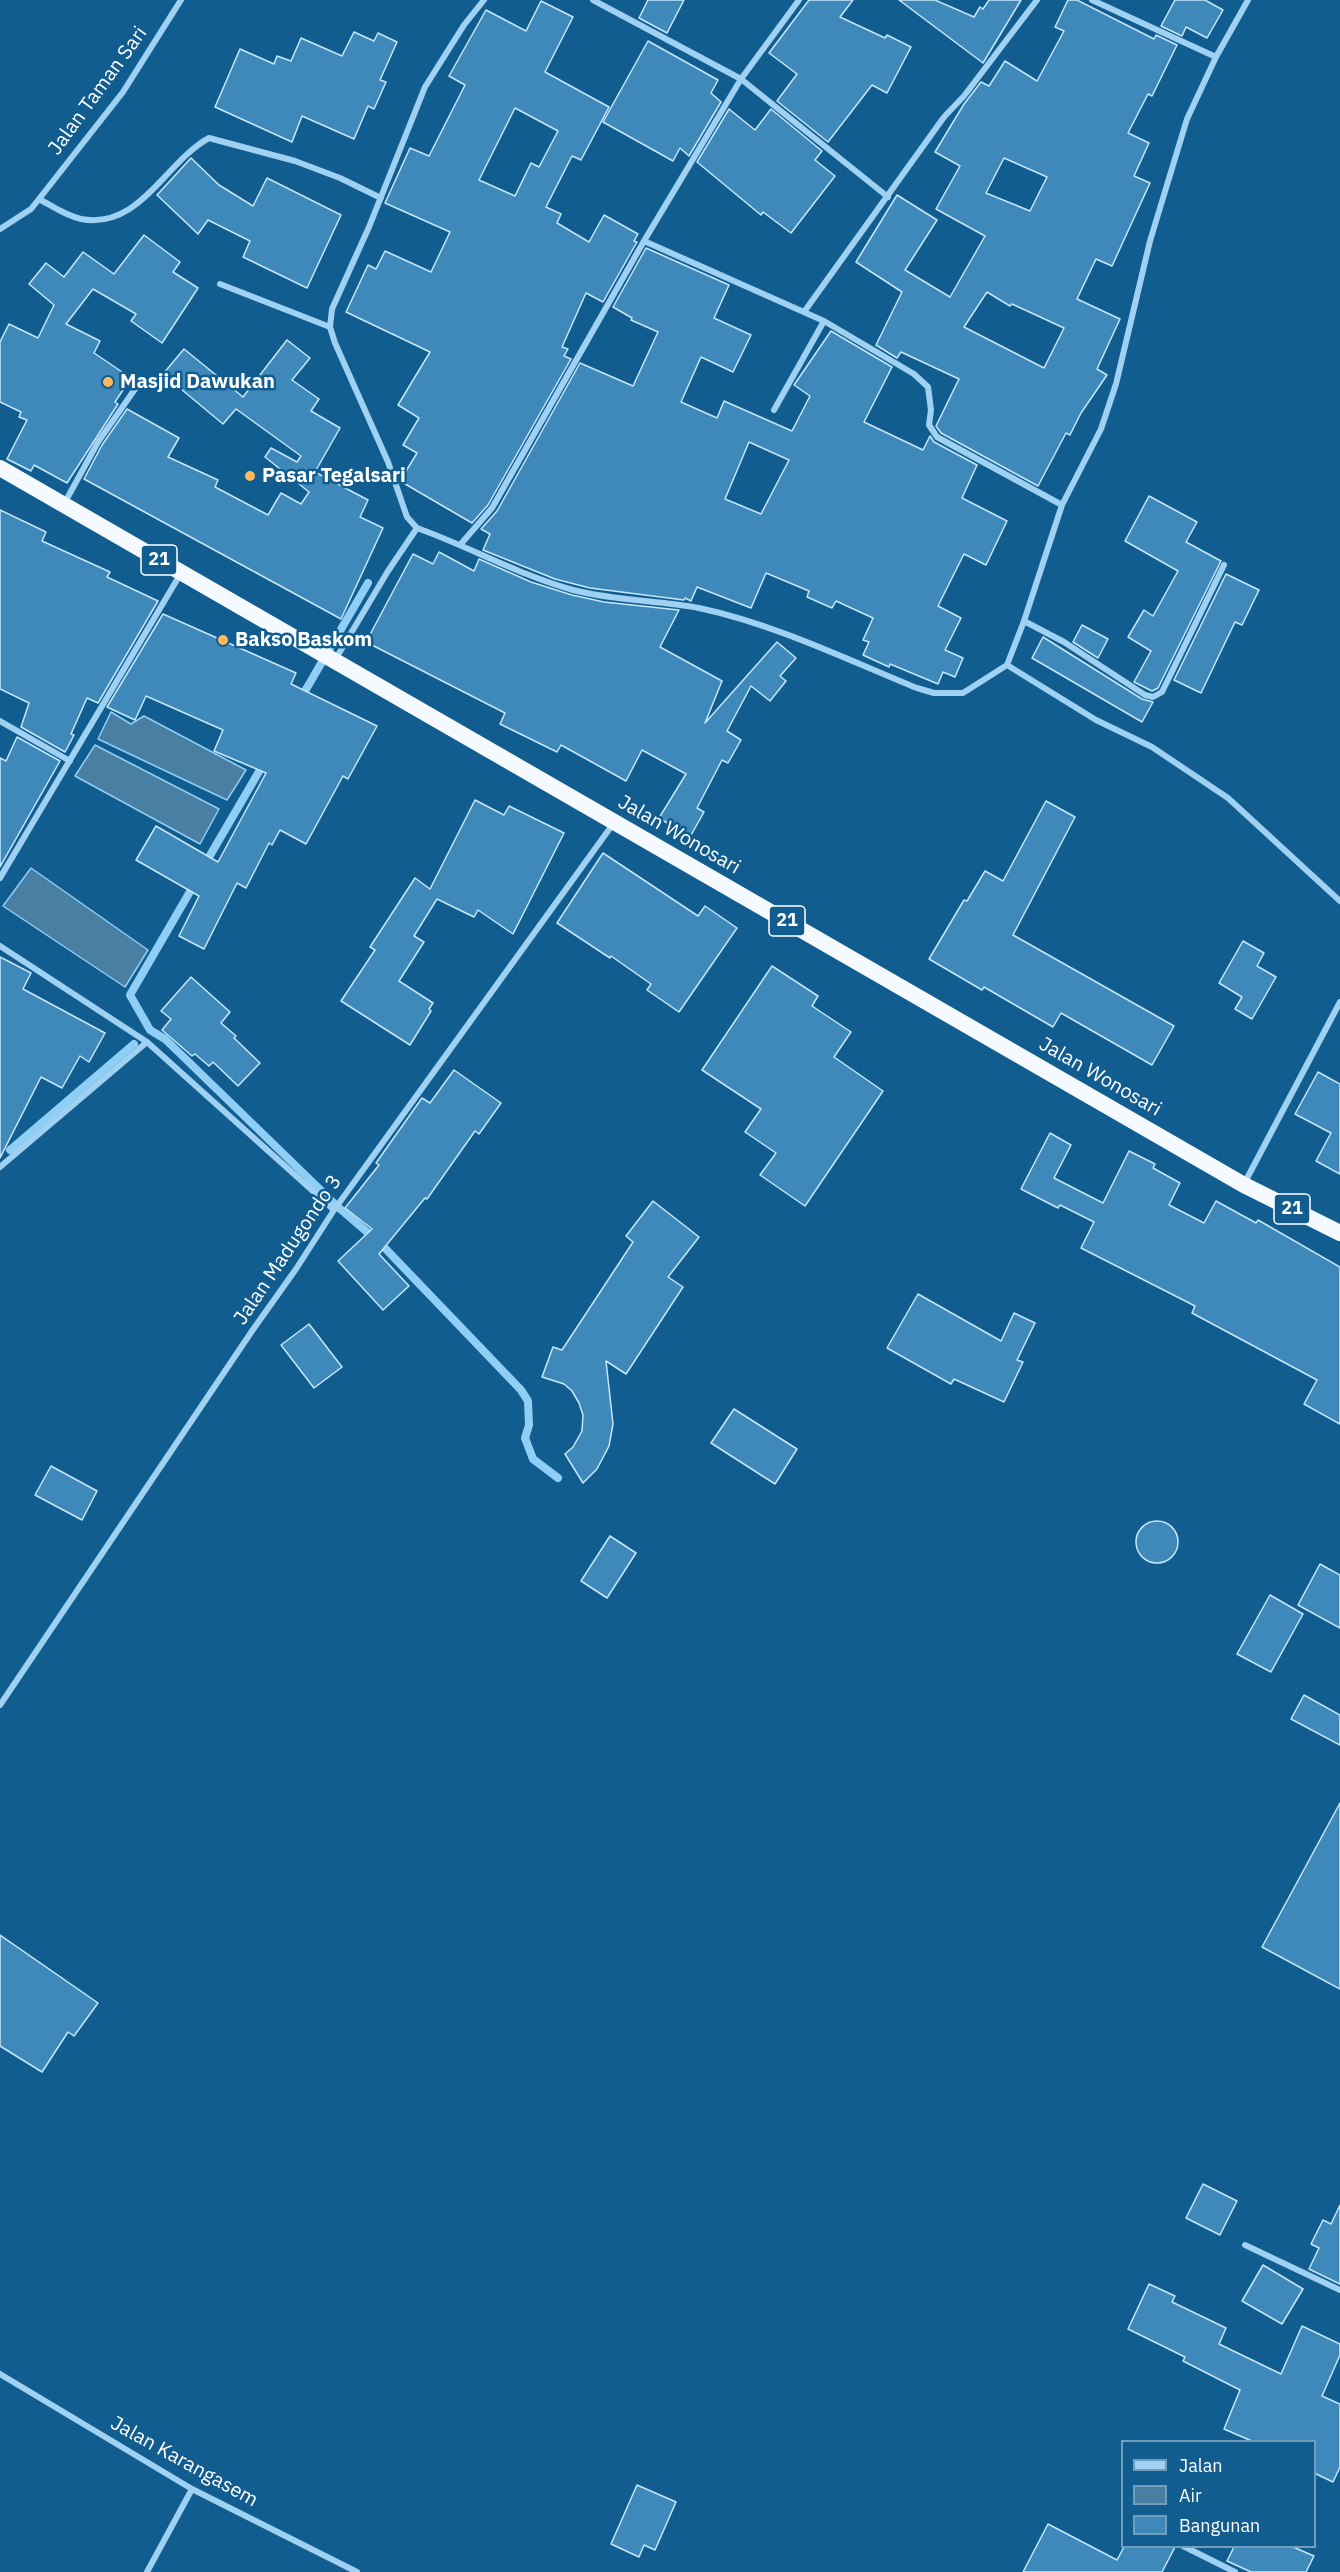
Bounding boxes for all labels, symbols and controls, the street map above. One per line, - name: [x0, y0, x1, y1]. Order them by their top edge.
- street label: Jalan Taman Sari: [43, 22, 153, 160]
- place label: Masjid Dawukan: [120, 370, 275, 394]
- marker: Masjid Dawukan: [101, 375, 115, 389]
- place label: Pasar Tegalsari: [262, 464, 406, 488]
- marker: Pasar Tegalsari: [243, 469, 257, 483]
- road number: 21: [141, 545, 177, 575]
- place label: Bakso Baskom: [235, 628, 372, 652]
- marker: Bakso Baskom: [216, 633, 230, 647]
- street label: Jalan Wonosari: [614, 790, 744, 880]
- road number: 21: [769, 906, 805, 936]
- street label: Jalan Wonosari: [1035, 1032, 1165, 1122]
- street label: Jalan Madugondo 3: [229, 1171, 347, 1329]
- road number: 21: [1274, 1194, 1310, 1224]
- street label: Jalan Karangasem: [106, 2412, 262, 2512]
- legend: [1121, 2440, 1316, 2548]
- text: Jalan: [1179, 2454, 1223, 2477]
- text: Air: [1179, 2484, 1202, 2507]
- text: Bangunan: [1179, 2514, 1260, 2537]

